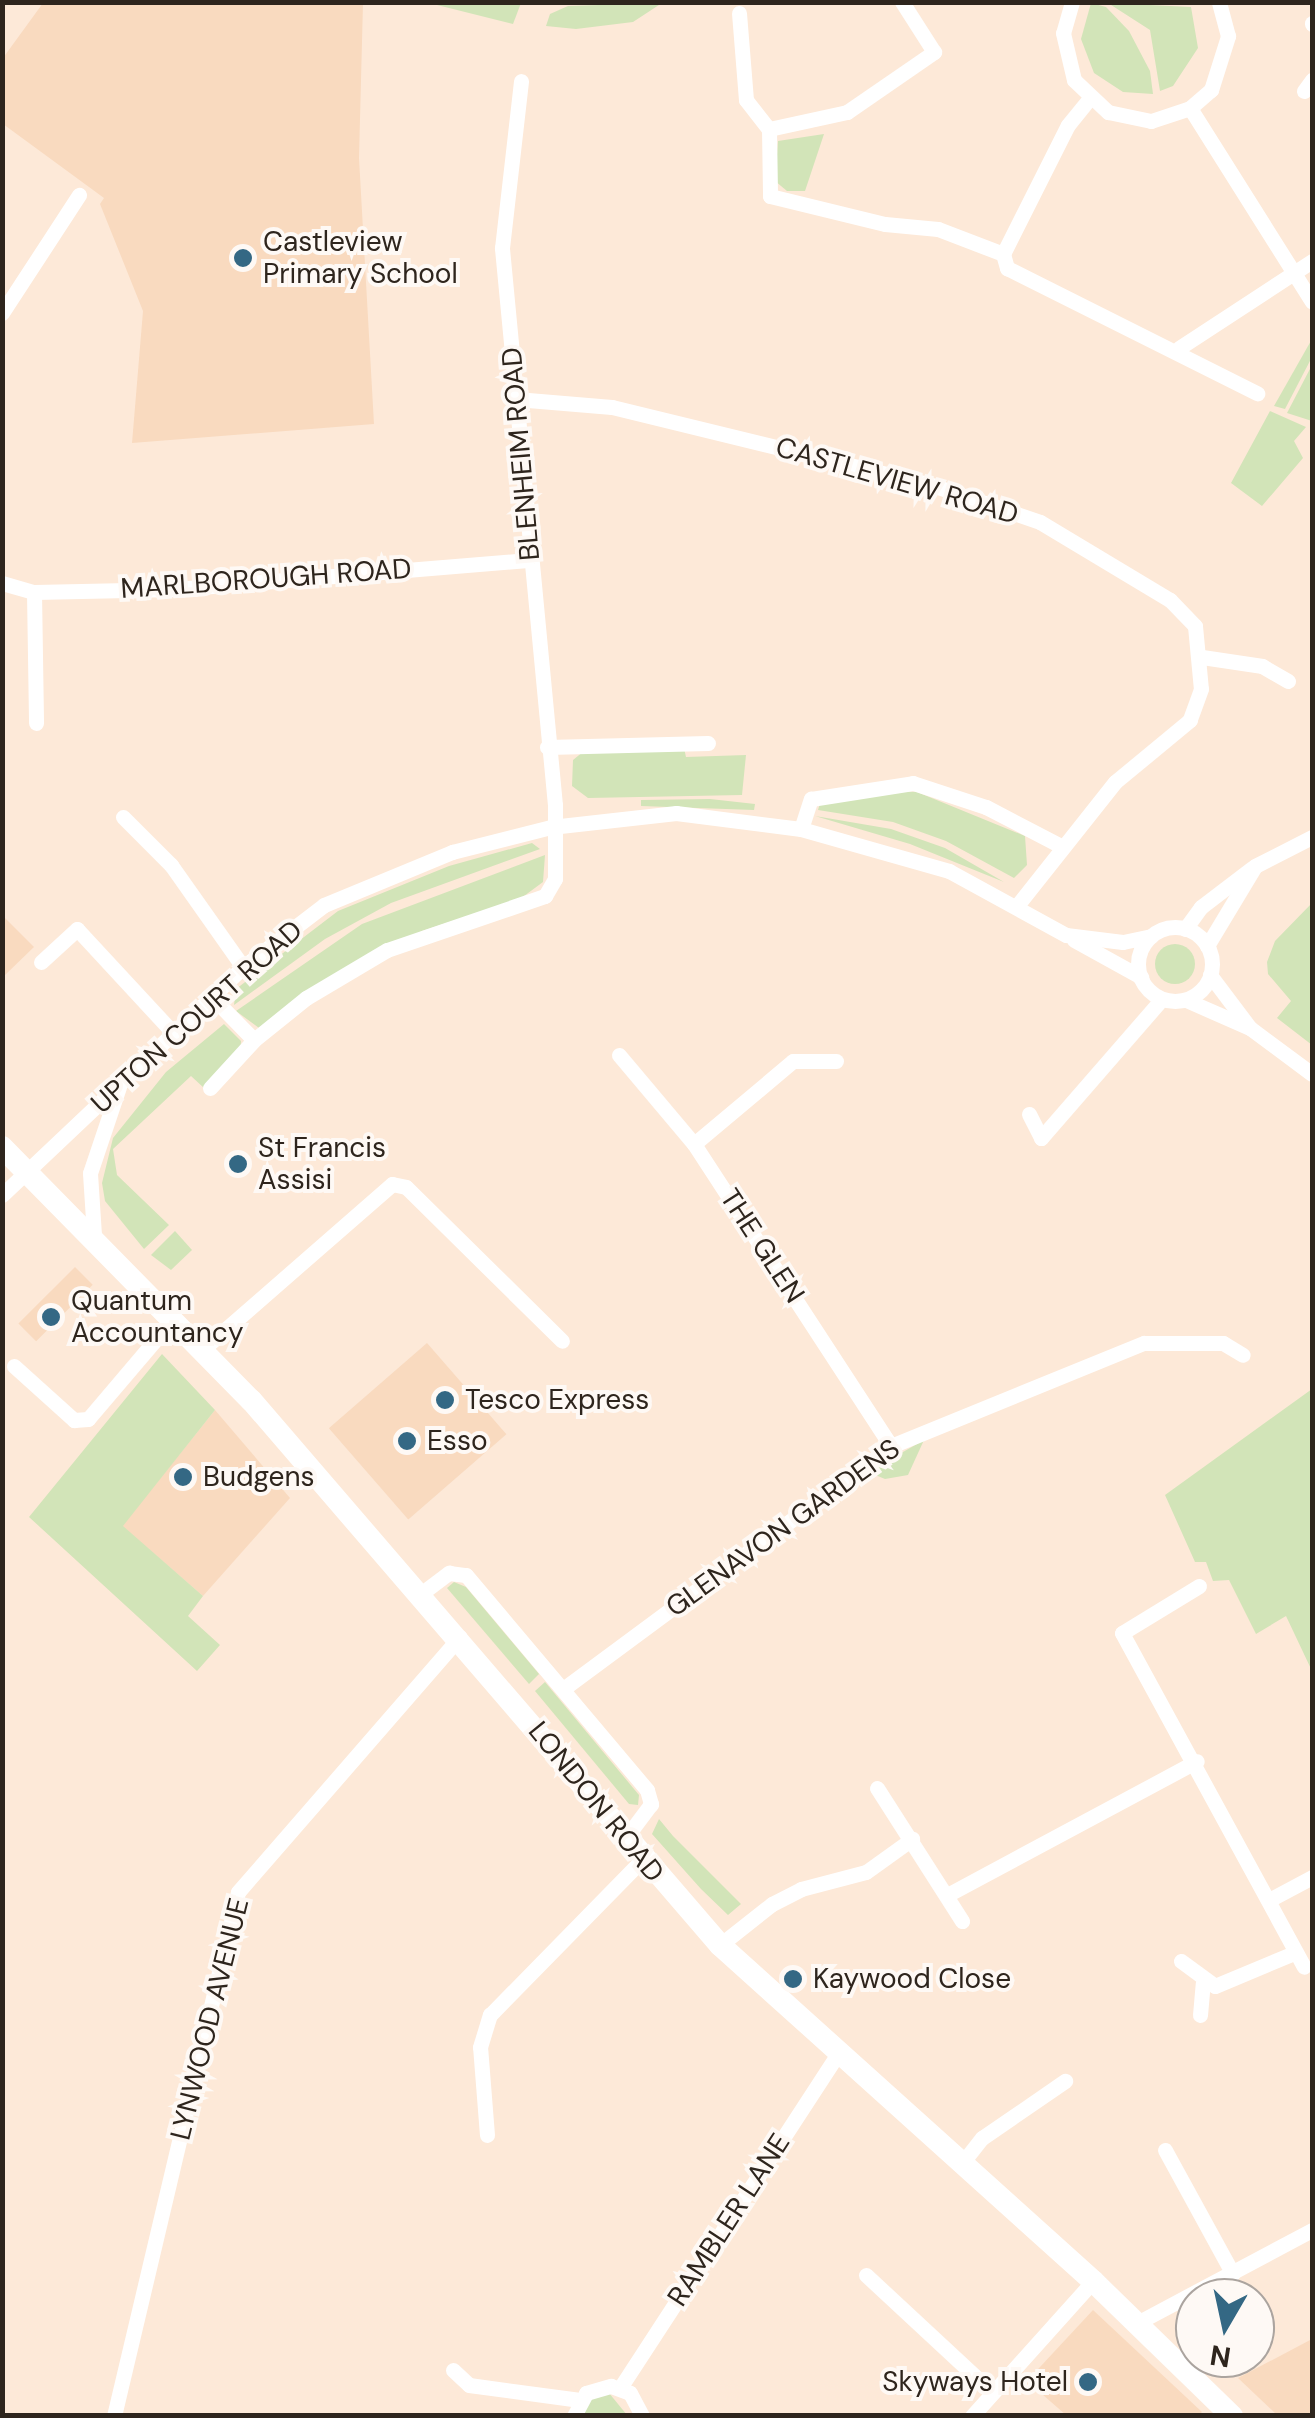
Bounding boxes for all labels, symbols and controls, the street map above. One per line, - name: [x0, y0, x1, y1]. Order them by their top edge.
- place label: Castleview Primary School: [263, 225, 458, 291]
- marker: Castleview Primary School: [232, 247, 254, 269]
- street label: BLENHEIM ROAD: [495, 346, 547, 562]
- street label: CASTLEVIEW ROAD: [772, 430, 1022, 532]
- street label: MARLBOROUGH ROAD: [120, 552, 412, 606]
- street label: UPTON COURT ROAD: [85, 913, 309, 1121]
- place label: St Francis Assisi: [258, 1131, 386, 1197]
- marker: St Francis Assisi: [227, 1153, 249, 1175]
- street label: THE GLEN: [713, 1183, 811, 1309]
- place label: Quantum Accountancy: [71, 1284, 243, 1350]
- marker: Quantum Accountancy: [40, 1306, 62, 1328]
- place label: Tesco Express: [465, 1383, 649, 1417]
- marker: Tesco Express: [434, 1389, 456, 1411]
- place label: Esso: [427, 1424, 488, 1458]
- marker: Esso: [396, 1430, 418, 1452]
- street label: GLENAVON GARDENS: [660, 1432, 906, 1624]
- place label: Budgens: [203, 1460, 315, 1494]
- marker: Budgens: [172, 1466, 194, 1488]
- street label: LONDON ROAD: [521, 1715, 671, 1889]
- street label: LYNWOOD AVENUE: [164, 1895, 256, 2143]
- place label: Kaywood Close: [813, 1962, 1011, 1996]
- marker: Kaywood Close: [782, 1968, 804, 1990]
- street label: RAMBLER LANE: [661, 2127, 797, 2313]
- north arrow: [1175, 2278, 1275, 2378]
- text: N: [1208, 2336, 1234, 2376]
- place label: Skyways Hotel: [882, 2365, 1068, 2399]
- marker: Skyways Hotel: [1077, 2371, 1099, 2393]

